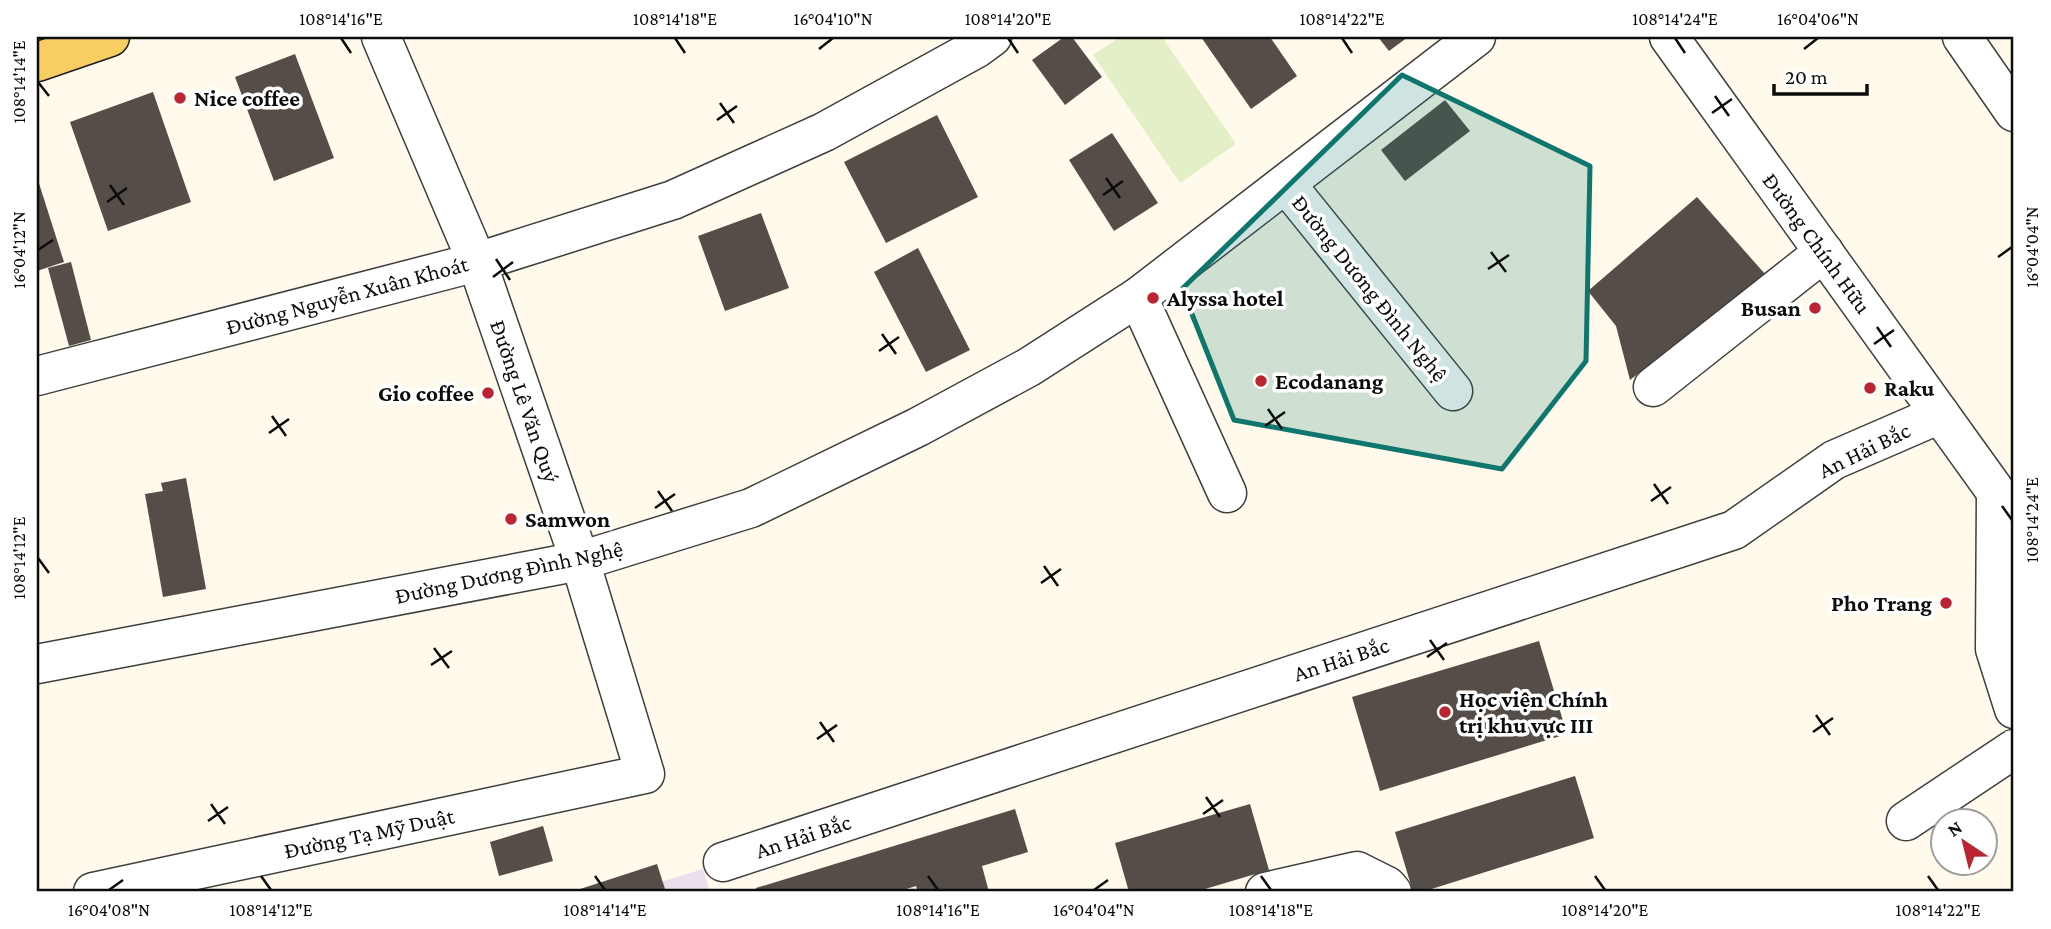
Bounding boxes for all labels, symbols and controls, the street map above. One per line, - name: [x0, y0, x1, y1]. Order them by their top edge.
- text: 108°14'16"E: [299, 9, 383, 29]
- text: 108°14'18"E: [633, 9, 717, 29]
- text: 16°04'10"N: [794, 9, 873, 29]
- text: 108°14'20"E: [965, 9, 1052, 29]
- text: 108°14'22"E: [1299, 9, 1385, 29]
- text: 108°14'24"E: [1632, 9, 1718, 29]
- text: 16°04'06"N: [1777, 9, 1859, 29]
- text: 108°14'14"E: [9, 40, 29, 124]
- scale bar: [1774, 52, 1867, 96]
- text: 20 m: [1785, 65, 1828, 89]
- place label: Nice coffee: [194, 85, 300, 111]
- marker: Nice coffee: [172, 90, 188, 106]
- street label: Đường Chính Hữu: [1757, 168, 1877, 318]
- street label: Đường Dương Đình Nghệ: [1287, 190, 1453, 386]
- text: 16°04'04"N: [2022, 206, 2042, 288]
- text: 16°04'12"N: [9, 211, 29, 289]
- street label: Đường Nguyễn Xuân Khoát: [223, 250, 471, 340]
- place label: Alyssa hotel: [1166, 285, 1284, 311]
- marker: Alyssa hotel: [1145, 290, 1161, 306]
- place label: Busan: [1741, 295, 1801, 321]
- marker: Busan: [1807, 300, 1823, 316]
- street label: Đường Lê Văn Quý: [485, 316, 565, 486]
- place label: Ecodanang: [1275, 368, 1384, 394]
- marker: Ecodanang: [1253, 373, 1269, 389]
- place label: Raku: [1884, 375, 1934, 401]
- place label: Gio coffee: [378, 380, 474, 406]
- marker: Raku: [1862, 380, 1878, 396]
- marker: Gio coffee: [480, 385, 496, 401]
- street label: An Hải Bắc: [1814, 417, 1914, 483]
- text: 108°14'24"E: [2022, 477, 2042, 563]
- place label: Samwon: [525, 506, 610, 532]
- marker: Samwon: [503, 511, 519, 527]
- text: 108°14'12"E: [9, 516, 29, 599]
- street label: Đường Dương Đình Nghệ: [393, 535, 625, 609]
- place label: Pho Trang: [1831, 590, 1932, 616]
- marker: Pho Trang: [1938, 595, 1954, 611]
- street label: An Hải Bắc: [1290, 631, 1392, 687]
- place label: Học viện Chính trị khu vực III: [1459, 686, 1608, 738]
- marker: Học viện Chính trị khu vực III: [1437, 704, 1453, 720]
- street label: Đường Tạ Mỹ Duật: [282, 802, 457, 864]
- north arrow: [1928, 806, 1998, 876]
- street label: An Hải Bắc: [752, 808, 854, 864]
- text: N: [1943, 816, 1966, 841]
- text: 16°04'08"N: [68, 900, 150, 920]
- text: 108°14'12"E: [230, 900, 313, 920]
- text: 108°14'14"E: [563, 900, 647, 920]
- text: 108°14'16"E: [896, 900, 980, 920]
- text: 16°04'04"N: [1053, 900, 1135, 920]
- text: 108°14'18"E: [1229, 900, 1313, 920]
- text: 108°14'20"E: [1562, 900, 1649, 920]
- text: 108°14'22"E: [1895, 900, 1981, 920]

